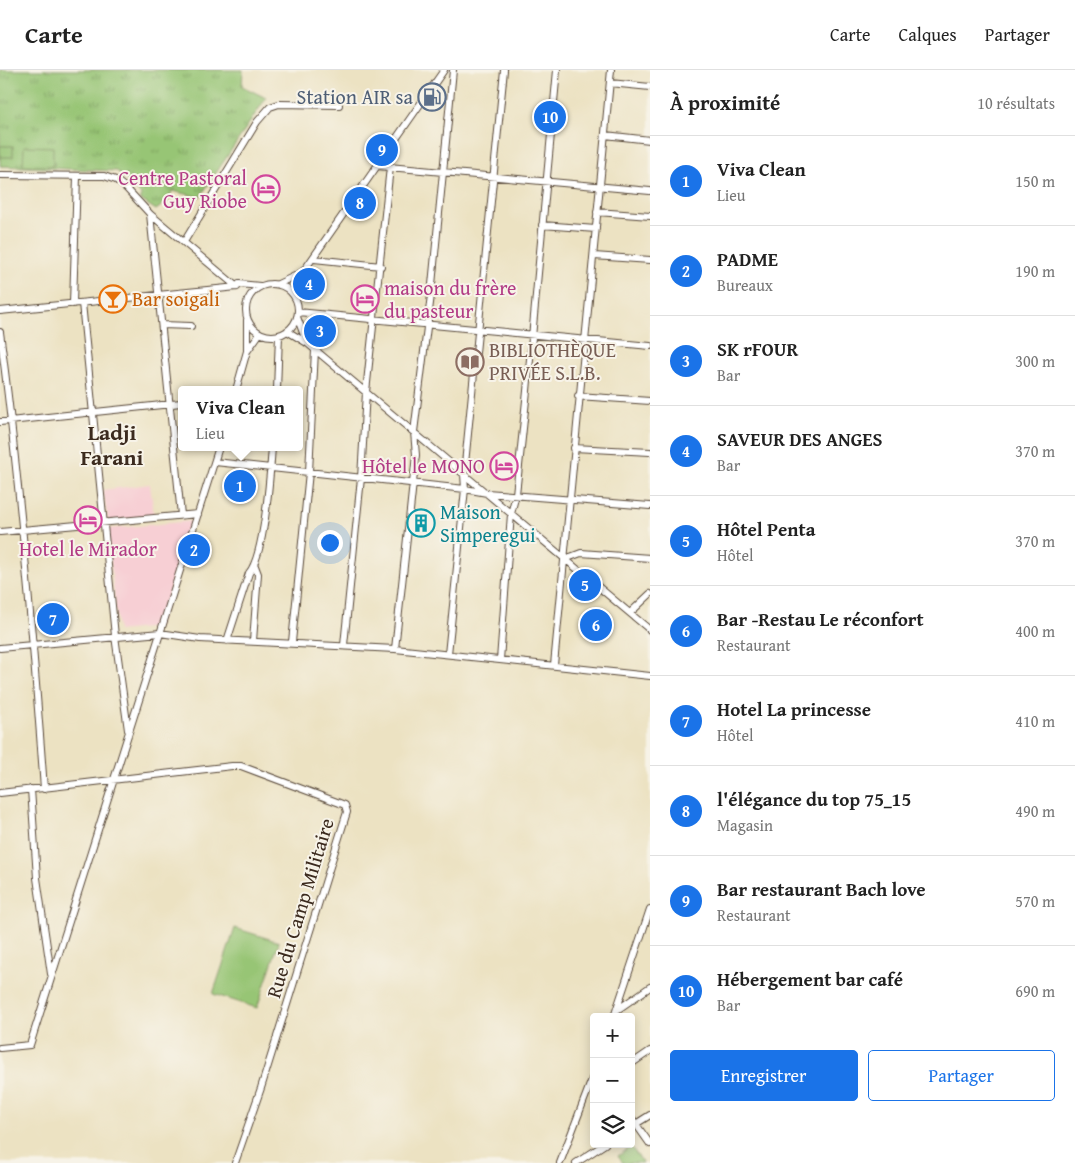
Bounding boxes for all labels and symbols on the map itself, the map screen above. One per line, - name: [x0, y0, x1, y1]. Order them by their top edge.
- place label: Station AIR sa: [297, 82, 414, 111]
- fuel station icon: Station AIR sa: [417, 82, 447, 112]
- pin: 10: [534, 98, 566, 136]
- pin: 9: [366, 131, 398, 169]
- place label: Centre Pastoral Guy Riobe: [118, 163, 247, 215]
- hotel icon: Centre Pastoral Guy Riobe: [251, 174, 281, 204]
- pin: 8: [344, 184, 376, 222]
- pin: 4: [293, 265, 325, 303]
- place label: maison du frère du pasteur: [384, 273, 516, 325]
- bar icon: Bar soigali: [98, 284, 128, 314]
- place label: Bar soigali: [132, 284, 220, 313]
- hotel icon: maison du frère du pasteur: [350, 284, 380, 314]
- pin: 3: [304, 312, 336, 350]
- place label: BIBLIOTHÈQUE PRIVÉE S.L.B.: [489, 335, 616, 387]
- library icon: BIBLIOTHÈQUE PRIVÉE S.L.B.: [455, 347, 485, 377]
- district label: Ladji Farani: [81, 416, 144, 473]
- place label: Hôtel le MONO: [362, 451, 485, 480]
- hotel icon: Hôtel le MONO: [489, 451, 519, 481]
- pin: 1: [224, 467, 256, 505]
- place label: Maison Simperegui: [440, 497, 536, 549]
- hotel icon: Hotel le Mirador: [73, 505, 103, 535]
- building icon: Maison Simperegui: [406, 508, 436, 538]
- your location: [317, 530, 343, 556]
- pin: 2: [178, 531, 210, 569]
- place label: Hotel le Mirador: [19, 534, 157, 563]
- pin: 5: [569, 566, 601, 604]
- pin: 7: [37, 600, 69, 638]
- pin: 6: [580, 606, 612, 644]
- street label: Rue du Camp Militaire: [258, 814, 341, 1001]

